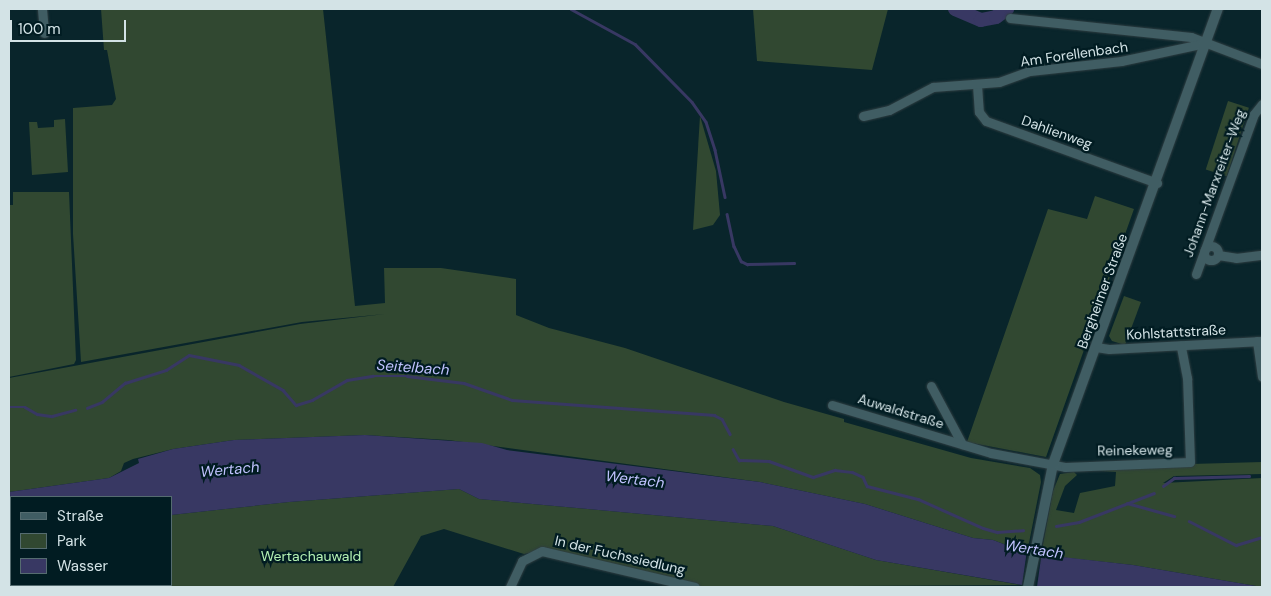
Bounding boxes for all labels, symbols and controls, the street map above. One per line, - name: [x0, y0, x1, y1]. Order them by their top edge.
- scale bar: [12, 10, 129, 42]
- text: 100 m: [18, 19, 61, 39]
- street label: Am Forellenbach: [1019, 38, 1129, 70]
- street label: Johann-Marxreiter-Weg: [1179, 107, 1249, 259]
- street label: Dahlienweg: [1019, 111, 1095, 153]
- street label: Bergheimer Straße: [1073, 231, 1131, 351]
- street label: Kohlstattstraße: [1126, 321, 1226, 343]
- water label: Seitelbach: [376, 356, 450, 380]
- street label: Auwaldstraße: [856, 390, 946, 432]
- street label: Reinekeweg: [1097, 441, 1173, 459]
- water label: Wertach: [200, 458, 260, 482]
- water label: Wertach: [604, 467, 666, 493]
- legend: [10, 496, 172, 586]
- text: Straße: [57, 506, 104, 526]
- text: Park: [57, 531, 87, 551]
- street label: In der Fuchssiedlung: [553, 532, 687, 578]
- water label: Wertach: [1003, 536, 1065, 564]
- park label: Wertachauwald: [261, 548, 361, 564]
- text: Wasser: [57, 556, 108, 576]

